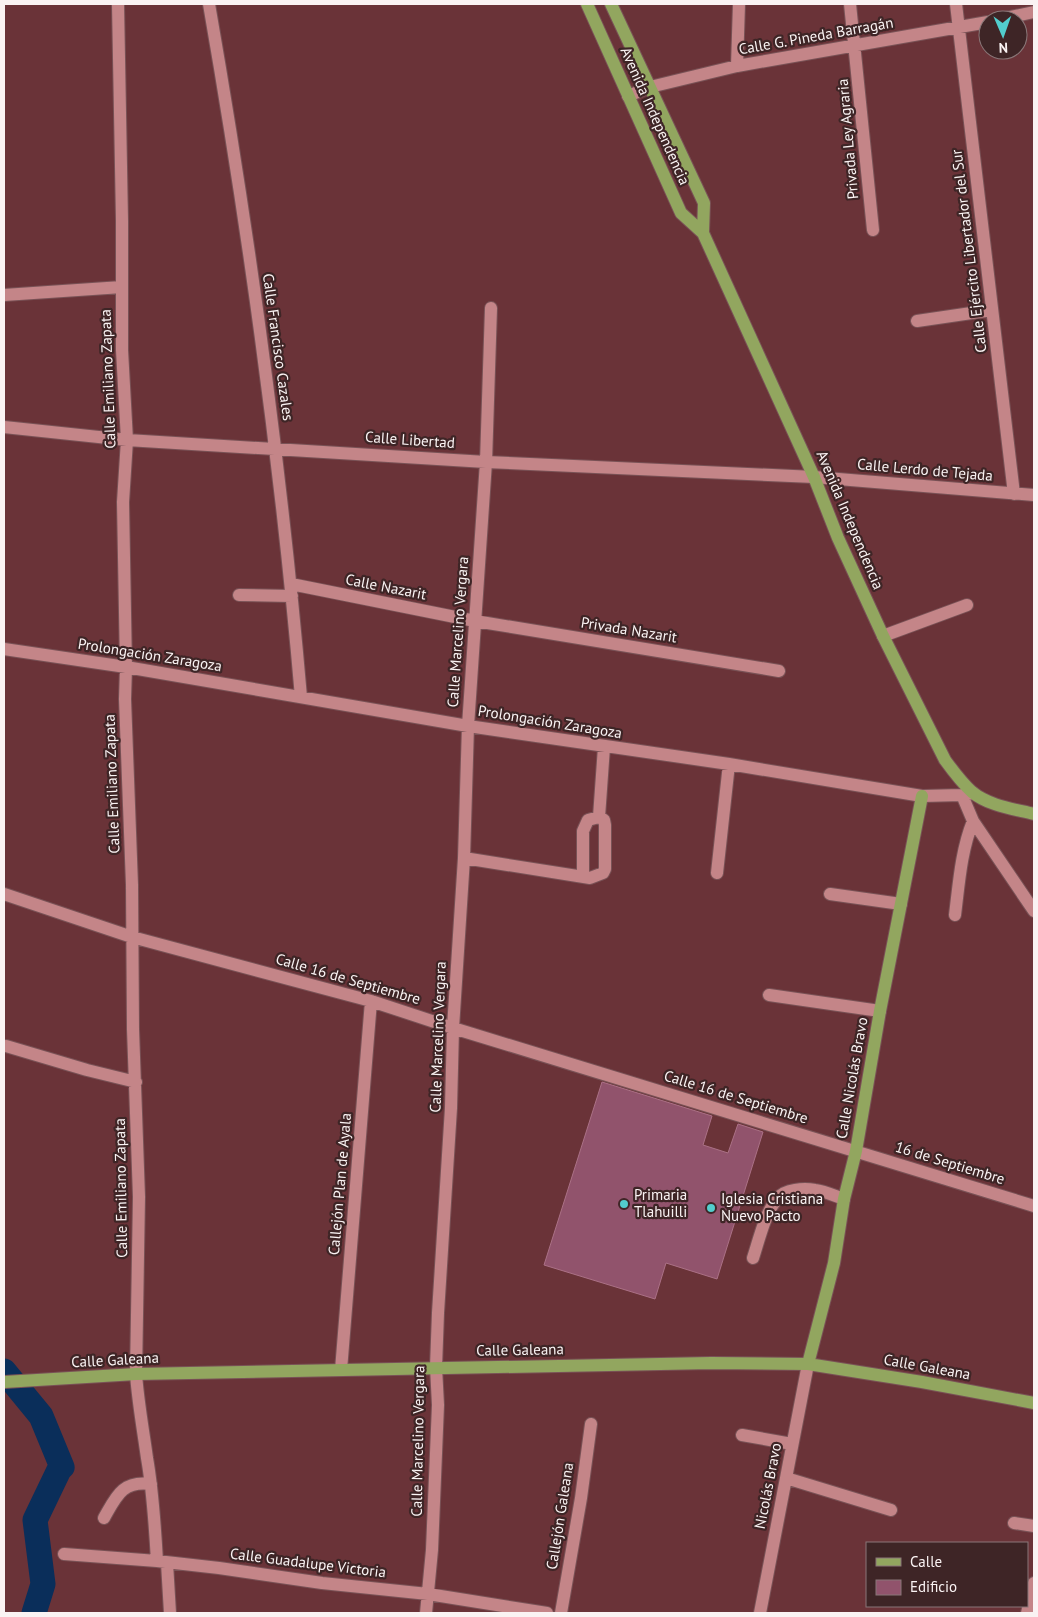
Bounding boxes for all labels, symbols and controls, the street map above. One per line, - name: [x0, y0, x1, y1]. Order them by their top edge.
- north arrow: [978, 10, 1028, 60]
- street label: Calle G. Pineda Barragán: [737, 13, 895, 58]
- text: N: [999, 39, 1008, 57]
- street label: Avenida Independencia: [616, 44, 694, 188]
- street label: Privada Ley Agraria: [833, 78, 862, 200]
- street label: Calle Ejército Libertador del Sur: [947, 148, 990, 354]
- street label: Calle Francisco Cazales: [259, 272, 298, 422]
- street label: Calle Emiliano Zapata: [96, 309, 119, 449]
- street label: Calle Libertad: [365, 427, 455, 452]
- street label: Avenida Independencia: [813, 448, 888, 592]
- street label: Calle Lerdo de Tejada: [856, 454, 994, 485]
- street label: Calle Marcelino Vergara: [443, 556, 472, 708]
- street label: Calle Nazarit: [344, 569, 428, 604]
- street label: Privada Nazarit: [580, 613, 678, 646]
- street label: Prolongación Zaragoza: [77, 634, 223, 675]
- street label: Prolongación Zaragoza: [477, 701, 623, 742]
- street label: Calle Emiliano Zapata: [100, 714, 123, 854]
- street label: Calle 16 de Septiembre: [274, 949, 423, 1008]
- street label: Calle Marcelino Vergara: [425, 961, 450, 1113]
- street label: Calle Nicolás Bravo: [831, 1016, 872, 1140]
- street label: Calle 16 de Septiembre: [662, 1066, 810, 1127]
- street label: Callejón Plan de Ayala: [324, 1112, 355, 1256]
- street label: Calle Emiliano Zapata: [110, 1118, 131, 1258]
- street label: 16 de Septiembre: [893, 1137, 1007, 1188]
- place label: Primaria Tlahuilli: [634, 1185, 687, 1221]
- place label: Iglesia Cristiana Nuevo Pacto: [721, 1189, 823, 1225]
- marker: Primaria Tlahuilli: [618, 1198, 630, 1210]
- marker: Iglesia Cristiana Nuevo Pacto: [705, 1202, 717, 1214]
- street label: Calle Galeana: [476, 1339, 564, 1360]
- street label: Calle Galeana: [71, 1348, 159, 1371]
- street label: Calle Galeana: [882, 1350, 972, 1383]
- street label: Calle Marcelino Vergara: [407, 1365, 428, 1517]
- street label: Nicolás Bravo: [750, 1441, 785, 1530]
- street label: Callejón Galeana: [542, 1461, 577, 1571]
- legend: [866, 1542, 1028, 1607]
- street label: Calle Guadalupe Victoria: [229, 1544, 387, 1581]
- text: Calle: [910, 1552, 942, 1571]
- text: Edificio: [910, 1577, 957, 1596]

